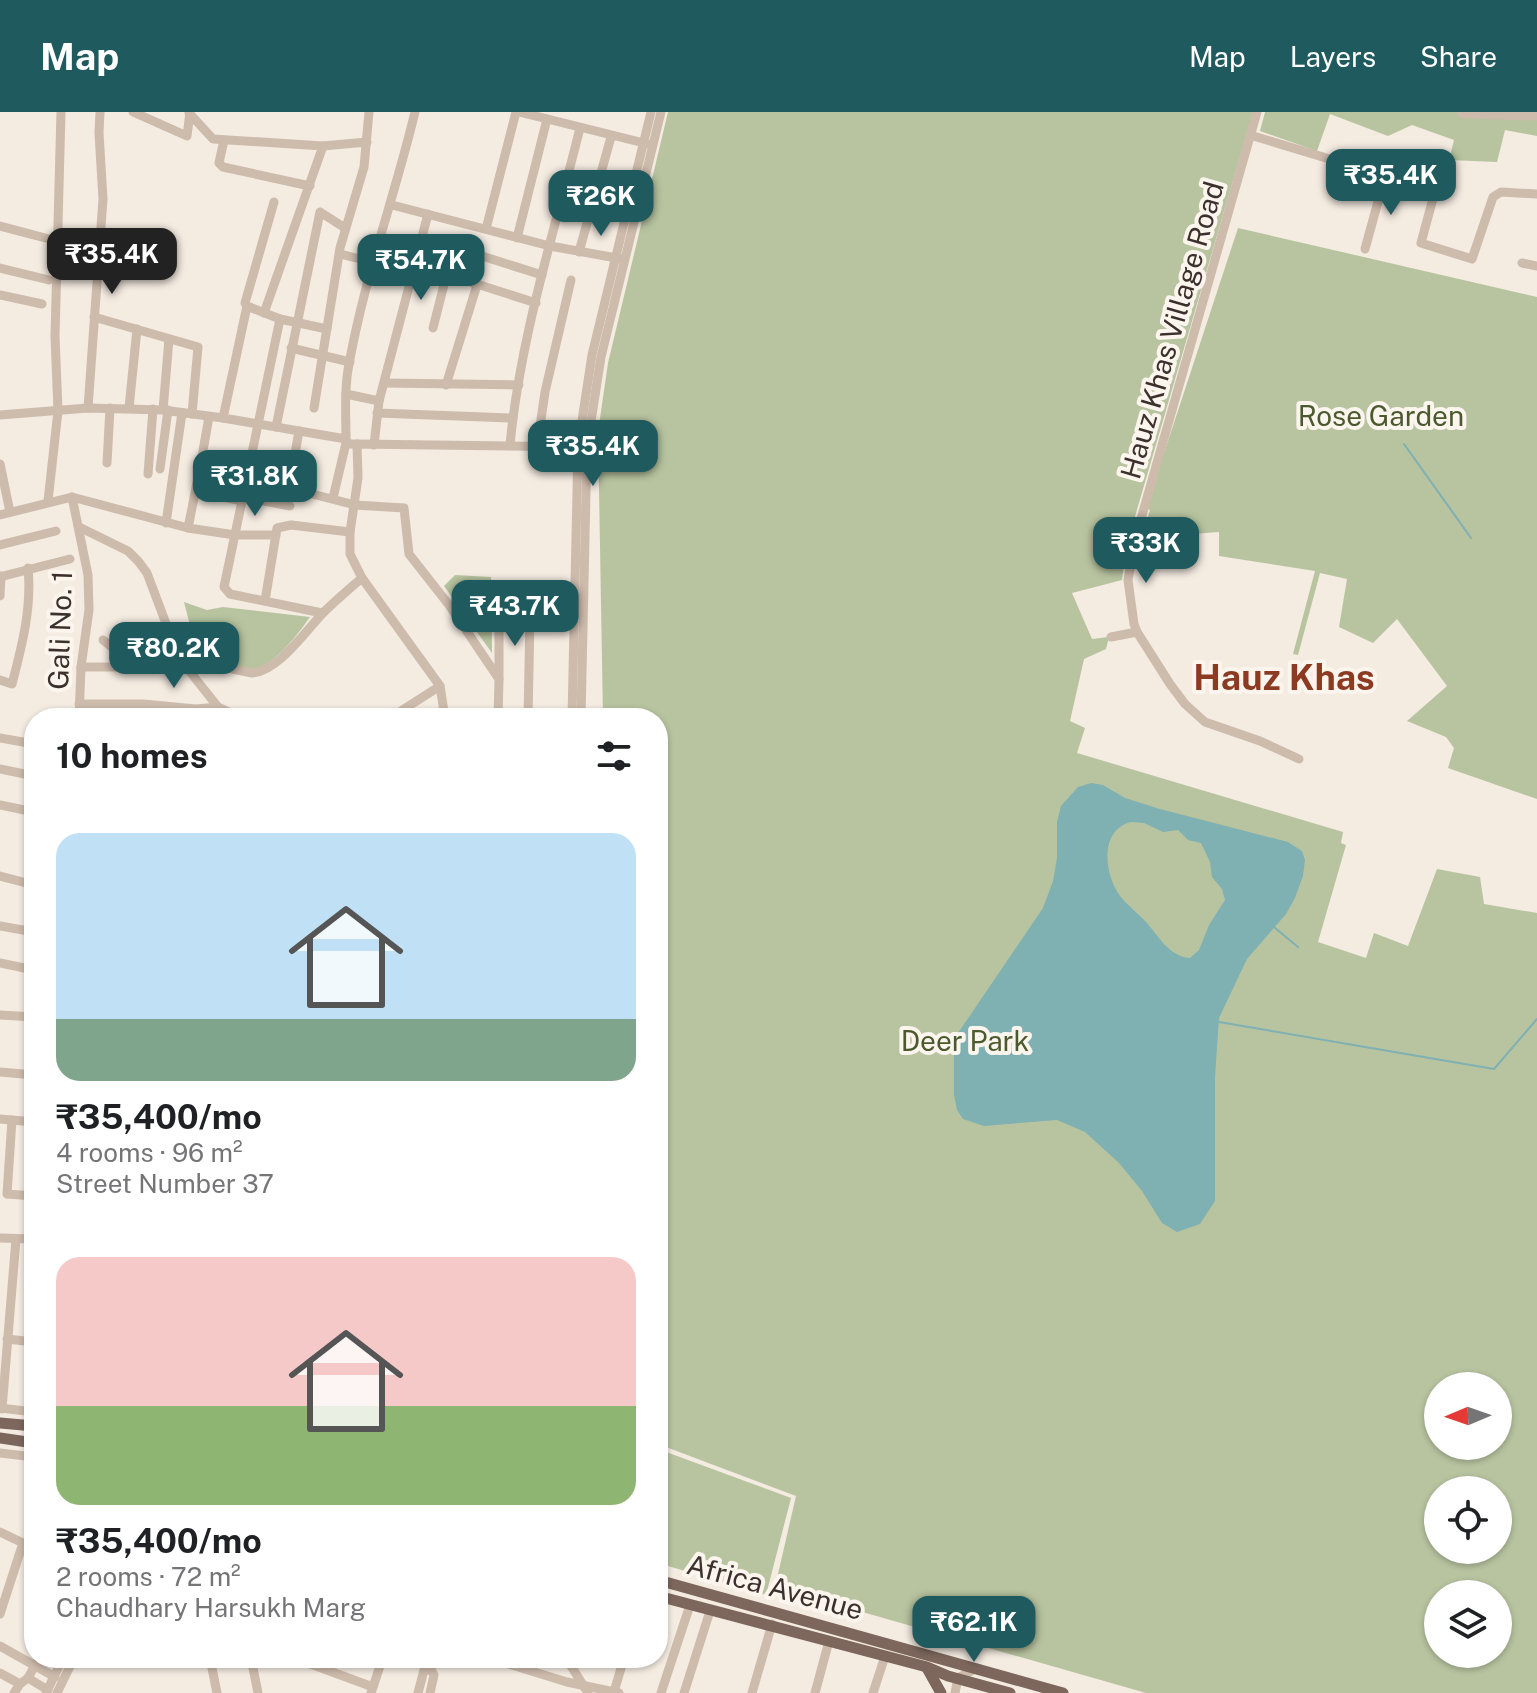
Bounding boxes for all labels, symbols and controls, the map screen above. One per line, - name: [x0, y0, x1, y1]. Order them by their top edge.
- text: Map: [40, 34, 119, 79]
- text: Map: [1189, 40, 1246, 73]
- text: Layers: [1290, 40, 1376, 73]
- text: Share: [1420, 40, 1497, 73]
- pin: ₹35.4K: [1326, 149, 1456, 217]
- text: ₹35.4K: [1344, 159, 1438, 190]
- pin: ₹26K: [554, 170, 648, 238]
- street label: Hauz Khas Village Road: [1113, 177, 1230, 482]
- text: ₹26K: [566, 180, 636, 211]
- pin: ₹35.4K: [47, 228, 177, 296]
- pin: ₹54.7K: [356, 234, 486, 302]
- text: ₹35.4K: [65, 238, 159, 269]
- text: ₹54.7K: [375, 244, 467, 275]
- park label: Rose Garden: [1298, 399, 1464, 432]
- pin: ₹35.4K: [528, 420, 658, 488]
- text: ₹35.4K: [546, 430, 640, 461]
- pin: ₹31.8K: [190, 450, 320, 518]
- text: ₹31.8K: [211, 460, 299, 491]
- pin: ₹33K: [1099, 517, 1193, 585]
- text: ₹33K: [1111, 527, 1181, 558]
- street label: Gali No. 1: [41, 570, 78, 690]
- pin: ₹43.7K: [450, 580, 580, 648]
- text: ₹43.7K: [470, 590, 560, 621]
- pin: ₹80.2K: [109, 622, 239, 690]
- text: ₹80.2K: [127, 632, 221, 663]
- district label: Hauz Khas: [1193, 656, 1375, 698]
- icon: filters: [592, 734, 636, 778]
- text: 10 homes: [56, 736, 208, 776]
- icon: home: [274, 885, 418, 1029]
- park label: Deer Park: [901, 1024, 1029, 1057]
- text: ₹35,400/mo: [56, 1097, 262, 1137]
- text: 4 rooms · 96 m²: [56, 1137, 242, 1168]
- text: Street Number 37: [56, 1168, 274, 1199]
- icon: home: [274, 1309, 418, 1453]
- north arrow: [1424, 1372, 1512, 1460]
- map controls: [1424, 1372, 1512, 1668]
- button: locate: [1424, 1476, 1512, 1564]
- text: ₹35,400/mo: [56, 1521, 262, 1561]
- street label: Africa Avenue: [683, 1547, 867, 1626]
- text: 2 rooms · 72 m²: [56, 1561, 241, 1592]
- button: layers: [1424, 1580, 1512, 1668]
- text: Chaudhary Harsukh Marg: [56, 1592, 366, 1623]
- pin: ₹62.1K: [909, 1596, 1039, 1664]
- text: ₹62.1K: [930, 1606, 1018, 1637]

